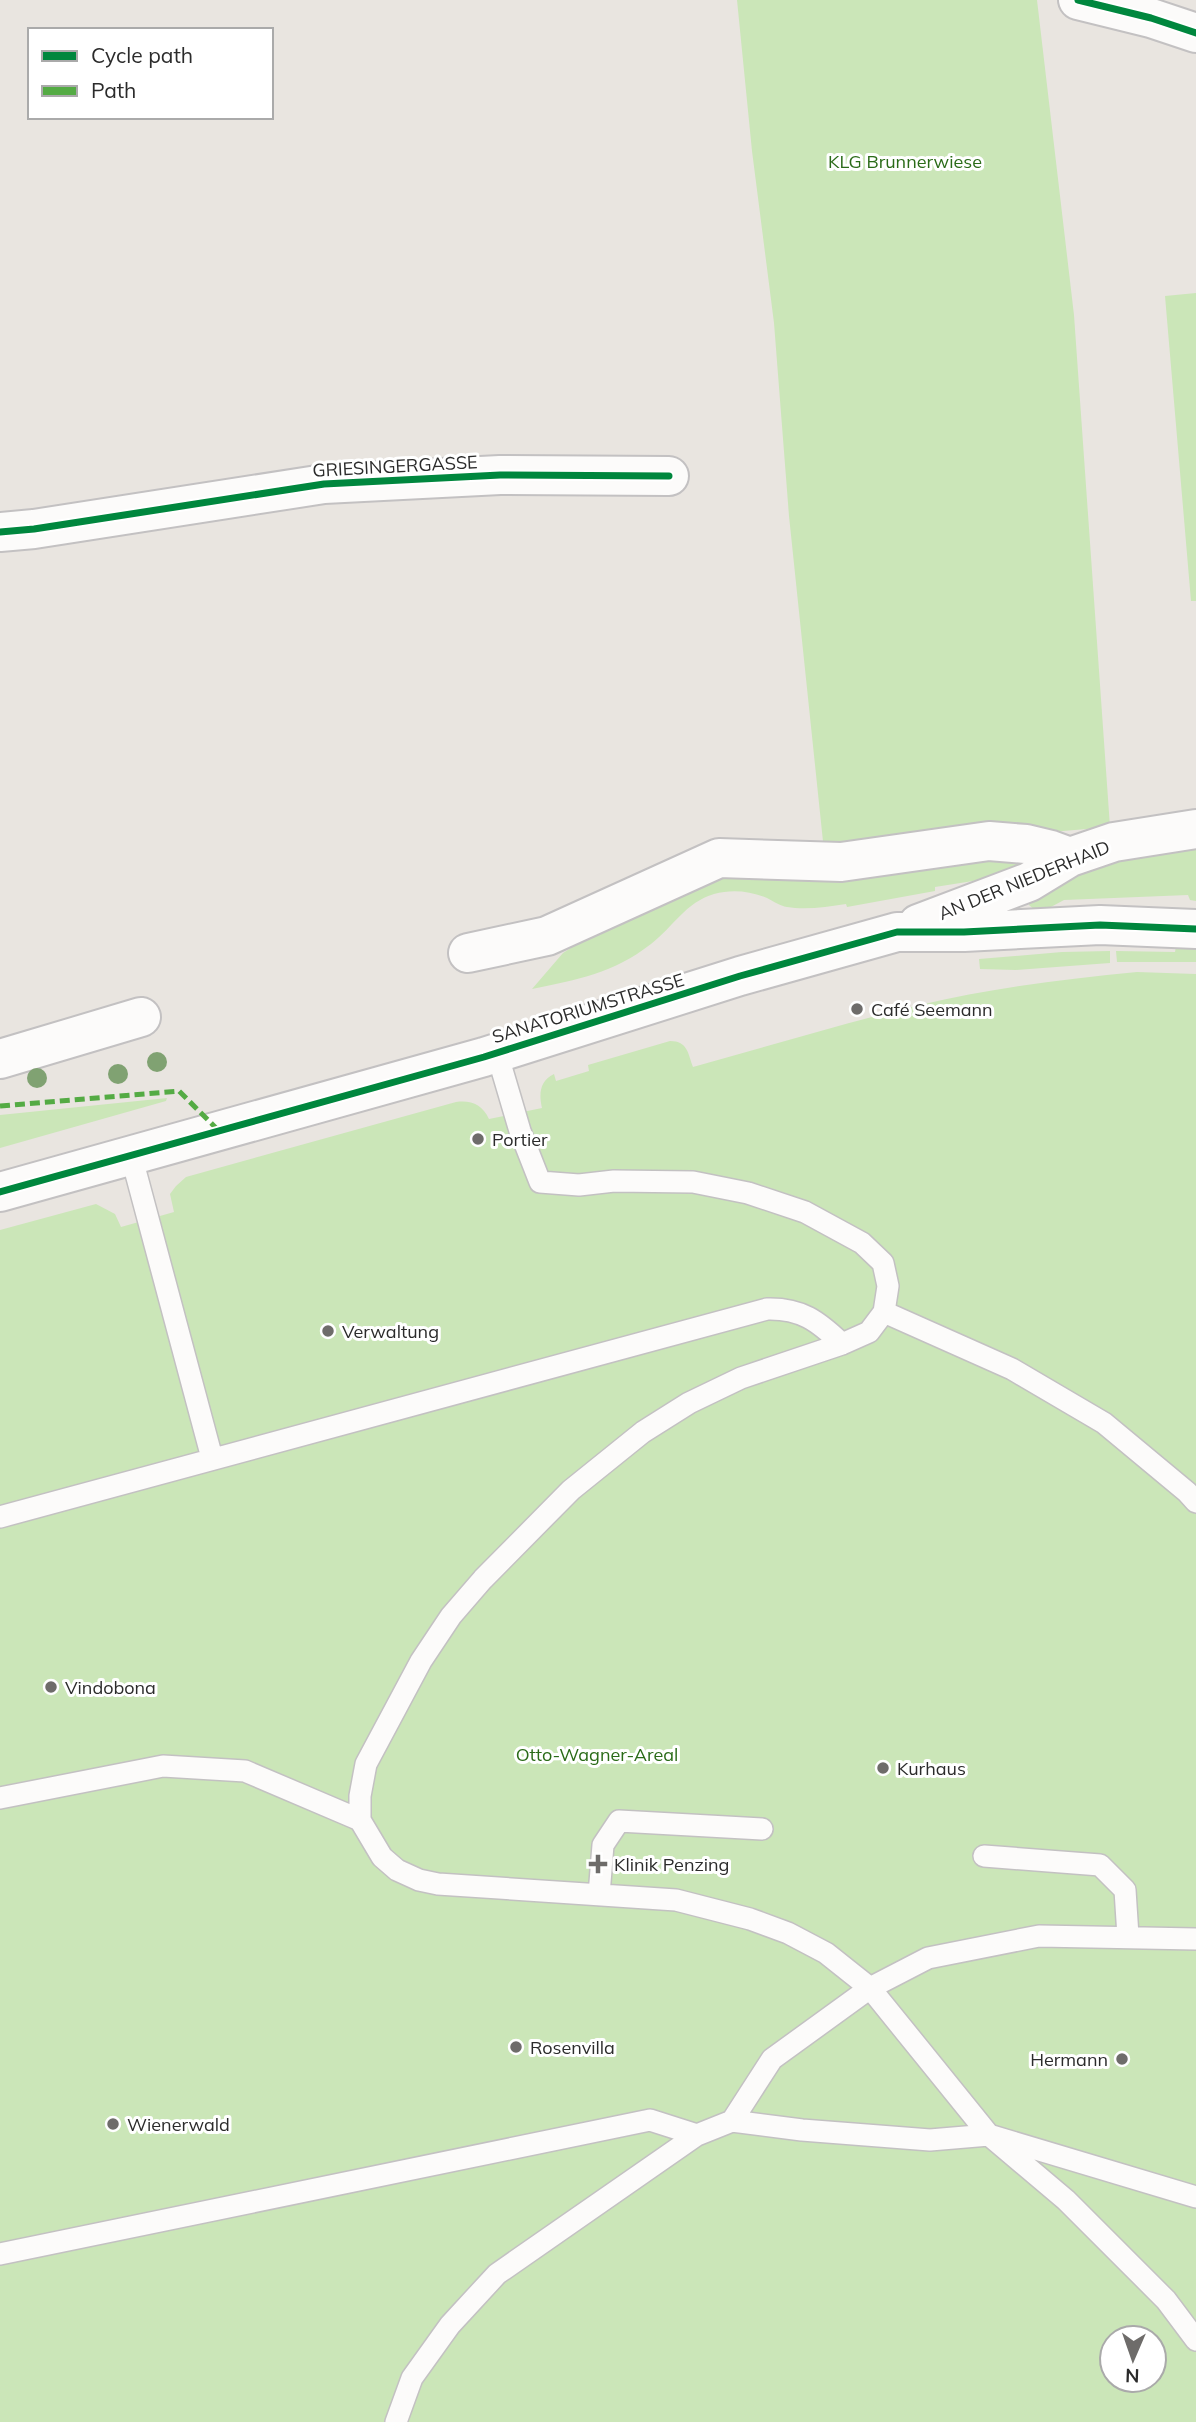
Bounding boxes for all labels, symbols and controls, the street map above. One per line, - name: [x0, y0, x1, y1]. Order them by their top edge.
- legend: [28, 28, 273, 119]
- text: Cycle path: [91, 42, 193, 68]
- text: Path: [91, 77, 136, 103]
- park label: KLG Brunnerwiese: [828, 150, 982, 173]
- street label: GRIESINGERGASSE: [312, 450, 478, 482]
- street label: AN DER NIEDERHAID: [935, 835, 1113, 925]
- street label: SANATORIUMSTRASSE: [489, 968, 687, 1048]
- place label: Café Seemann: [871, 998, 993, 1021]
- marker: Café Seemann: [849, 1001, 865, 1017]
- place label: Portier: [492, 1128, 548, 1151]
- marker: Portier: [470, 1131, 486, 1147]
- place label: Verwaltung: [342, 1320, 439, 1343]
- marker: Verwaltung: [320, 1323, 336, 1339]
- place label: Vindobona: [65, 1676, 156, 1699]
- marker: Vindobona: [43, 1679, 59, 1695]
- park label: Otto-Wagner-Areal: [516, 1743, 678, 1766]
- place label: Kurhaus: [897, 1757, 966, 1780]
- marker: Kurhaus: [875, 1760, 891, 1776]
- place label: Klinik Penzing: [614, 1853, 729, 1876]
- marker: Klinik Penzing: [588, 1854, 608, 1874]
- place label: Rosenvilla: [530, 2036, 615, 2059]
- marker: Rosenvilla: [508, 2039, 524, 2055]
- place label: Hermann: [1030, 2048, 1108, 2071]
- marker: Hermann: [1114, 2051, 1130, 2067]
- place label: Wienerwald: [127, 2113, 230, 2136]
- marker: Wienerwald: [105, 2116, 121, 2132]
- north arrow: [1098, 2324, 1168, 2394]
- text: N: [1125, 2364, 1140, 2388]

